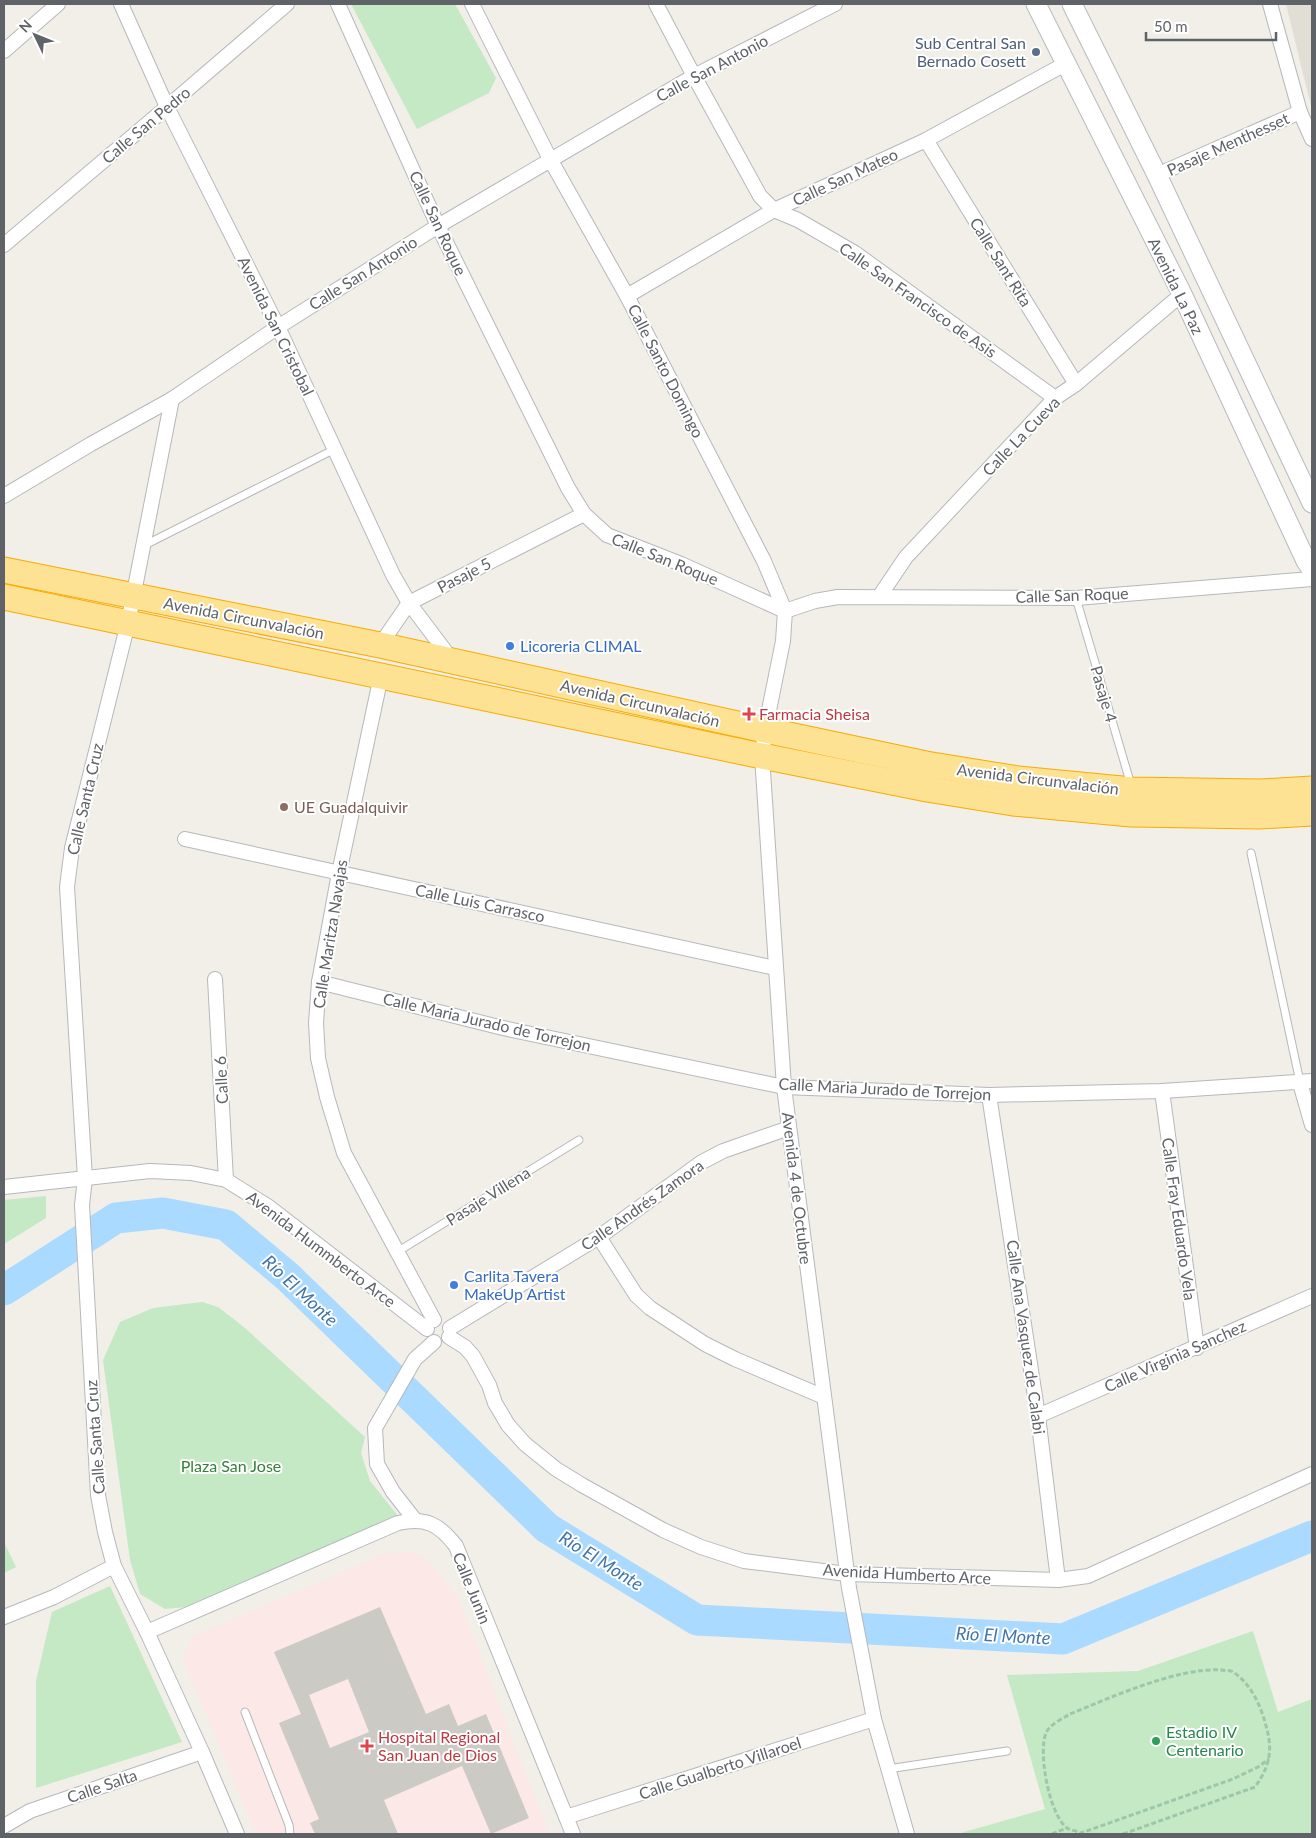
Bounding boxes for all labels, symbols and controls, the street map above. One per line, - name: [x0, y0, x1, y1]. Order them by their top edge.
- north arrow: [10, 10, 60, 60]
- scale bar: [1146, 10, 1276, 42]
- text: N: [15, 16, 35, 36]
- text: 50 m: [1154, 17, 1188, 35]
- street label: Calle San Antonio: [653, 30, 771, 105]
- place label: Sub Central San Bernado Cosett: [915, 33, 1026, 70]
- marker: Sub Central San Bernado Cosett: [1030, 46, 1042, 58]
- street label: Calle San Pedro: [98, 82, 194, 167]
- street label: Pasaje Menthesset: [1164, 108, 1292, 179]
- street label: Calle San Mateo: [789, 144, 900, 209]
- street label: Calle San Roque: [406, 167, 471, 278]
- street label: Calle Sant Rita: [967, 214, 1036, 310]
- street label: Calle San Antonio: [305, 232, 420, 313]
- street label: Avenida La Paz: [1145, 234, 1208, 337]
- street label: Calle San Francisco de Asis: [836, 238, 1001, 361]
- street label: Avenida San Cristobal: [234, 253, 318, 399]
- street label: Calle Santo Domingo: [625, 301, 708, 441]
- street label: Calle La Cueva: [978, 392, 1063, 479]
- street label: Calle San Roque: [609, 529, 721, 589]
- street label: Pasaje 5: [434, 553, 494, 596]
- street label: Calle San Roque: [1015, 583, 1129, 606]
- street label: Avenida Circunvalación: [162, 593, 326, 642]
- place label: Licoreria CLIMAL: [520, 636, 642, 655]
- marker: Licoreria CLIMAL: [504, 640, 516, 652]
- street label: Pasaje 4: [1087, 663, 1122, 724]
- street label: Avenida Circunvalación: [559, 675, 722, 730]
- place label: Farmacia Sheisa: [759, 704, 870, 723]
- marker: Farmacia Sheisa: [743, 708, 755, 720]
- street label: Calle Santa Cruz: [62, 741, 107, 857]
- street label: Avenida Circunvalación: [956, 759, 1120, 798]
- place label: UE Guadalquivir: [294, 797, 408, 816]
- marker: UE Guadalquivir: [278, 801, 290, 813]
- street label: Calle Maritza Navajas: [308, 858, 351, 1010]
- street label: Calle Luis Carrasco: [414, 880, 547, 926]
- street label: Calle Maria Jurado de Torrejon: [381, 988, 593, 1055]
- street label: Calle 6: [210, 1056, 231, 1104]
- street label: Calle Maria Jurado de Torrejon: [778, 1073, 992, 1104]
- street label: Avenida 4 de Octubre: [779, 1111, 816, 1265]
- street label: Calle Fray Eduardo Vela: [1159, 1136, 1200, 1302]
- street label: Calle Andrés Zamora: [577, 1155, 707, 1254]
- street label: Pasaje Villena: [442, 1162, 533, 1229]
- street label: Avenida Hummberto Arce: [243, 1186, 400, 1311]
- street label: Calle Ana Vasquez de Calabi: [1003, 1238, 1050, 1435]
- water label: Río El Monte: [259, 1250, 343, 1331]
- place label: Carlita Tavera MakeUp Artist: [464, 1266, 566, 1303]
- marker: Carlita Tavera MakeUp Artist: [448, 1279, 460, 1291]
- street label: Calle Virginia Sanchez: [1101, 1316, 1249, 1395]
- street label: Calle Santa Cruz: [81, 1379, 108, 1495]
- park label: Plaza San Jose: [181, 1456, 281, 1475]
- water label: Río El Monte: [556, 1526, 648, 1595]
- street label: Calle Junin: [450, 1549, 495, 1626]
- street label: Avenida Humberto Arce: [822, 1560, 992, 1587]
- water label: Río El Monte: [955, 1622, 1051, 1648]
- place label: Estadio IV Centenario: [1166, 1722, 1244, 1759]
- place label: Hospital Regional San Juan de Dios: [378, 1727, 500, 1764]
- street label: Calle Gualberto Villaroel: [636, 1732, 803, 1803]
- marker: Estadio IV Centenario: [1150, 1735, 1162, 1747]
- marker: Hospital Regional San Juan de Dios: [360, 1739, 374, 1753]
- street label: Calle Salta: [64, 1765, 139, 1806]

